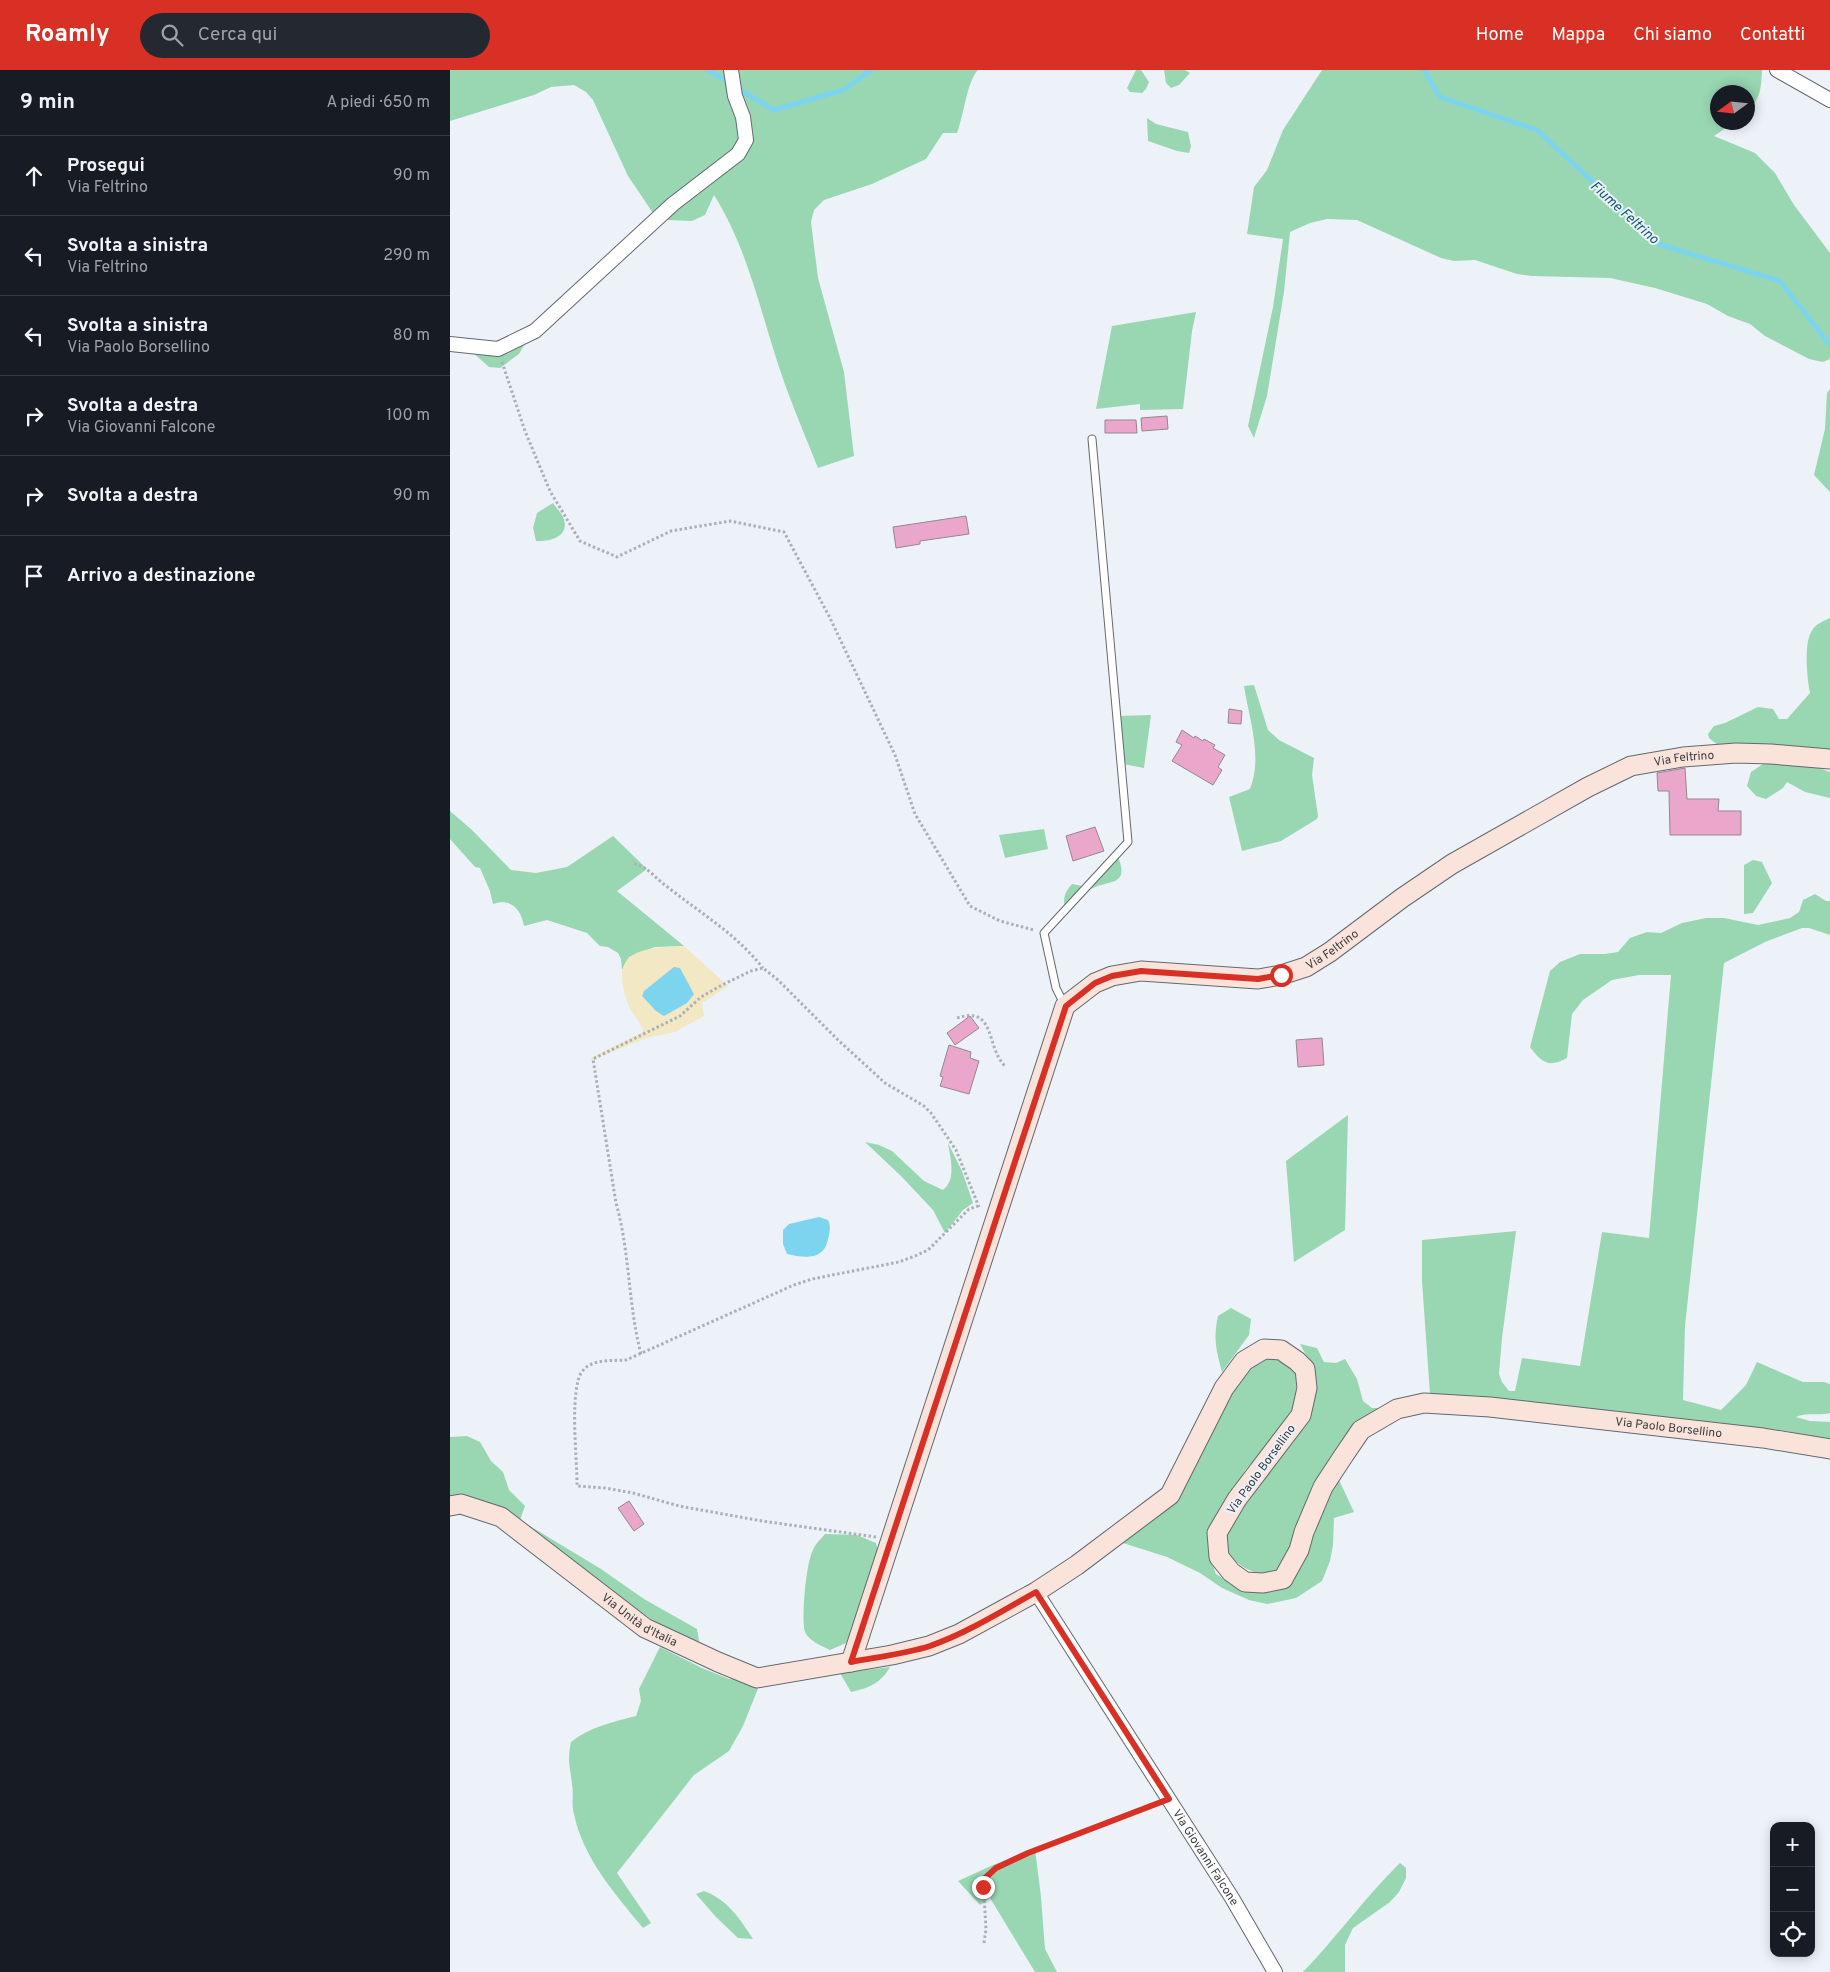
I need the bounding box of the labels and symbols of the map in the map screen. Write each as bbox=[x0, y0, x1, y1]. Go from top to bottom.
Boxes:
north arrow bbox=[1710, 85, 1755, 130]
water label: Fiume Feltrino bbox=[1586, 178, 1662, 249]
street label: Via Feltrino bbox=[1653, 748, 1715, 771]
street label: Via Feltrino bbox=[1303, 926, 1363, 974]
route start bbox=[1270, 964, 1293, 987]
street label: Via Paolo Borsellino bbox=[1614, 1414, 1723, 1442]
street label: Via Paolo Borsellino bbox=[1224, 1421, 1300, 1518]
street label: Via Unità d'Italia bbox=[598, 1590, 679, 1651]
street label: Via Giovanni Falcone bbox=[1168, 1807, 1242, 1909]
route end bbox=[972, 1876, 995, 1899]

